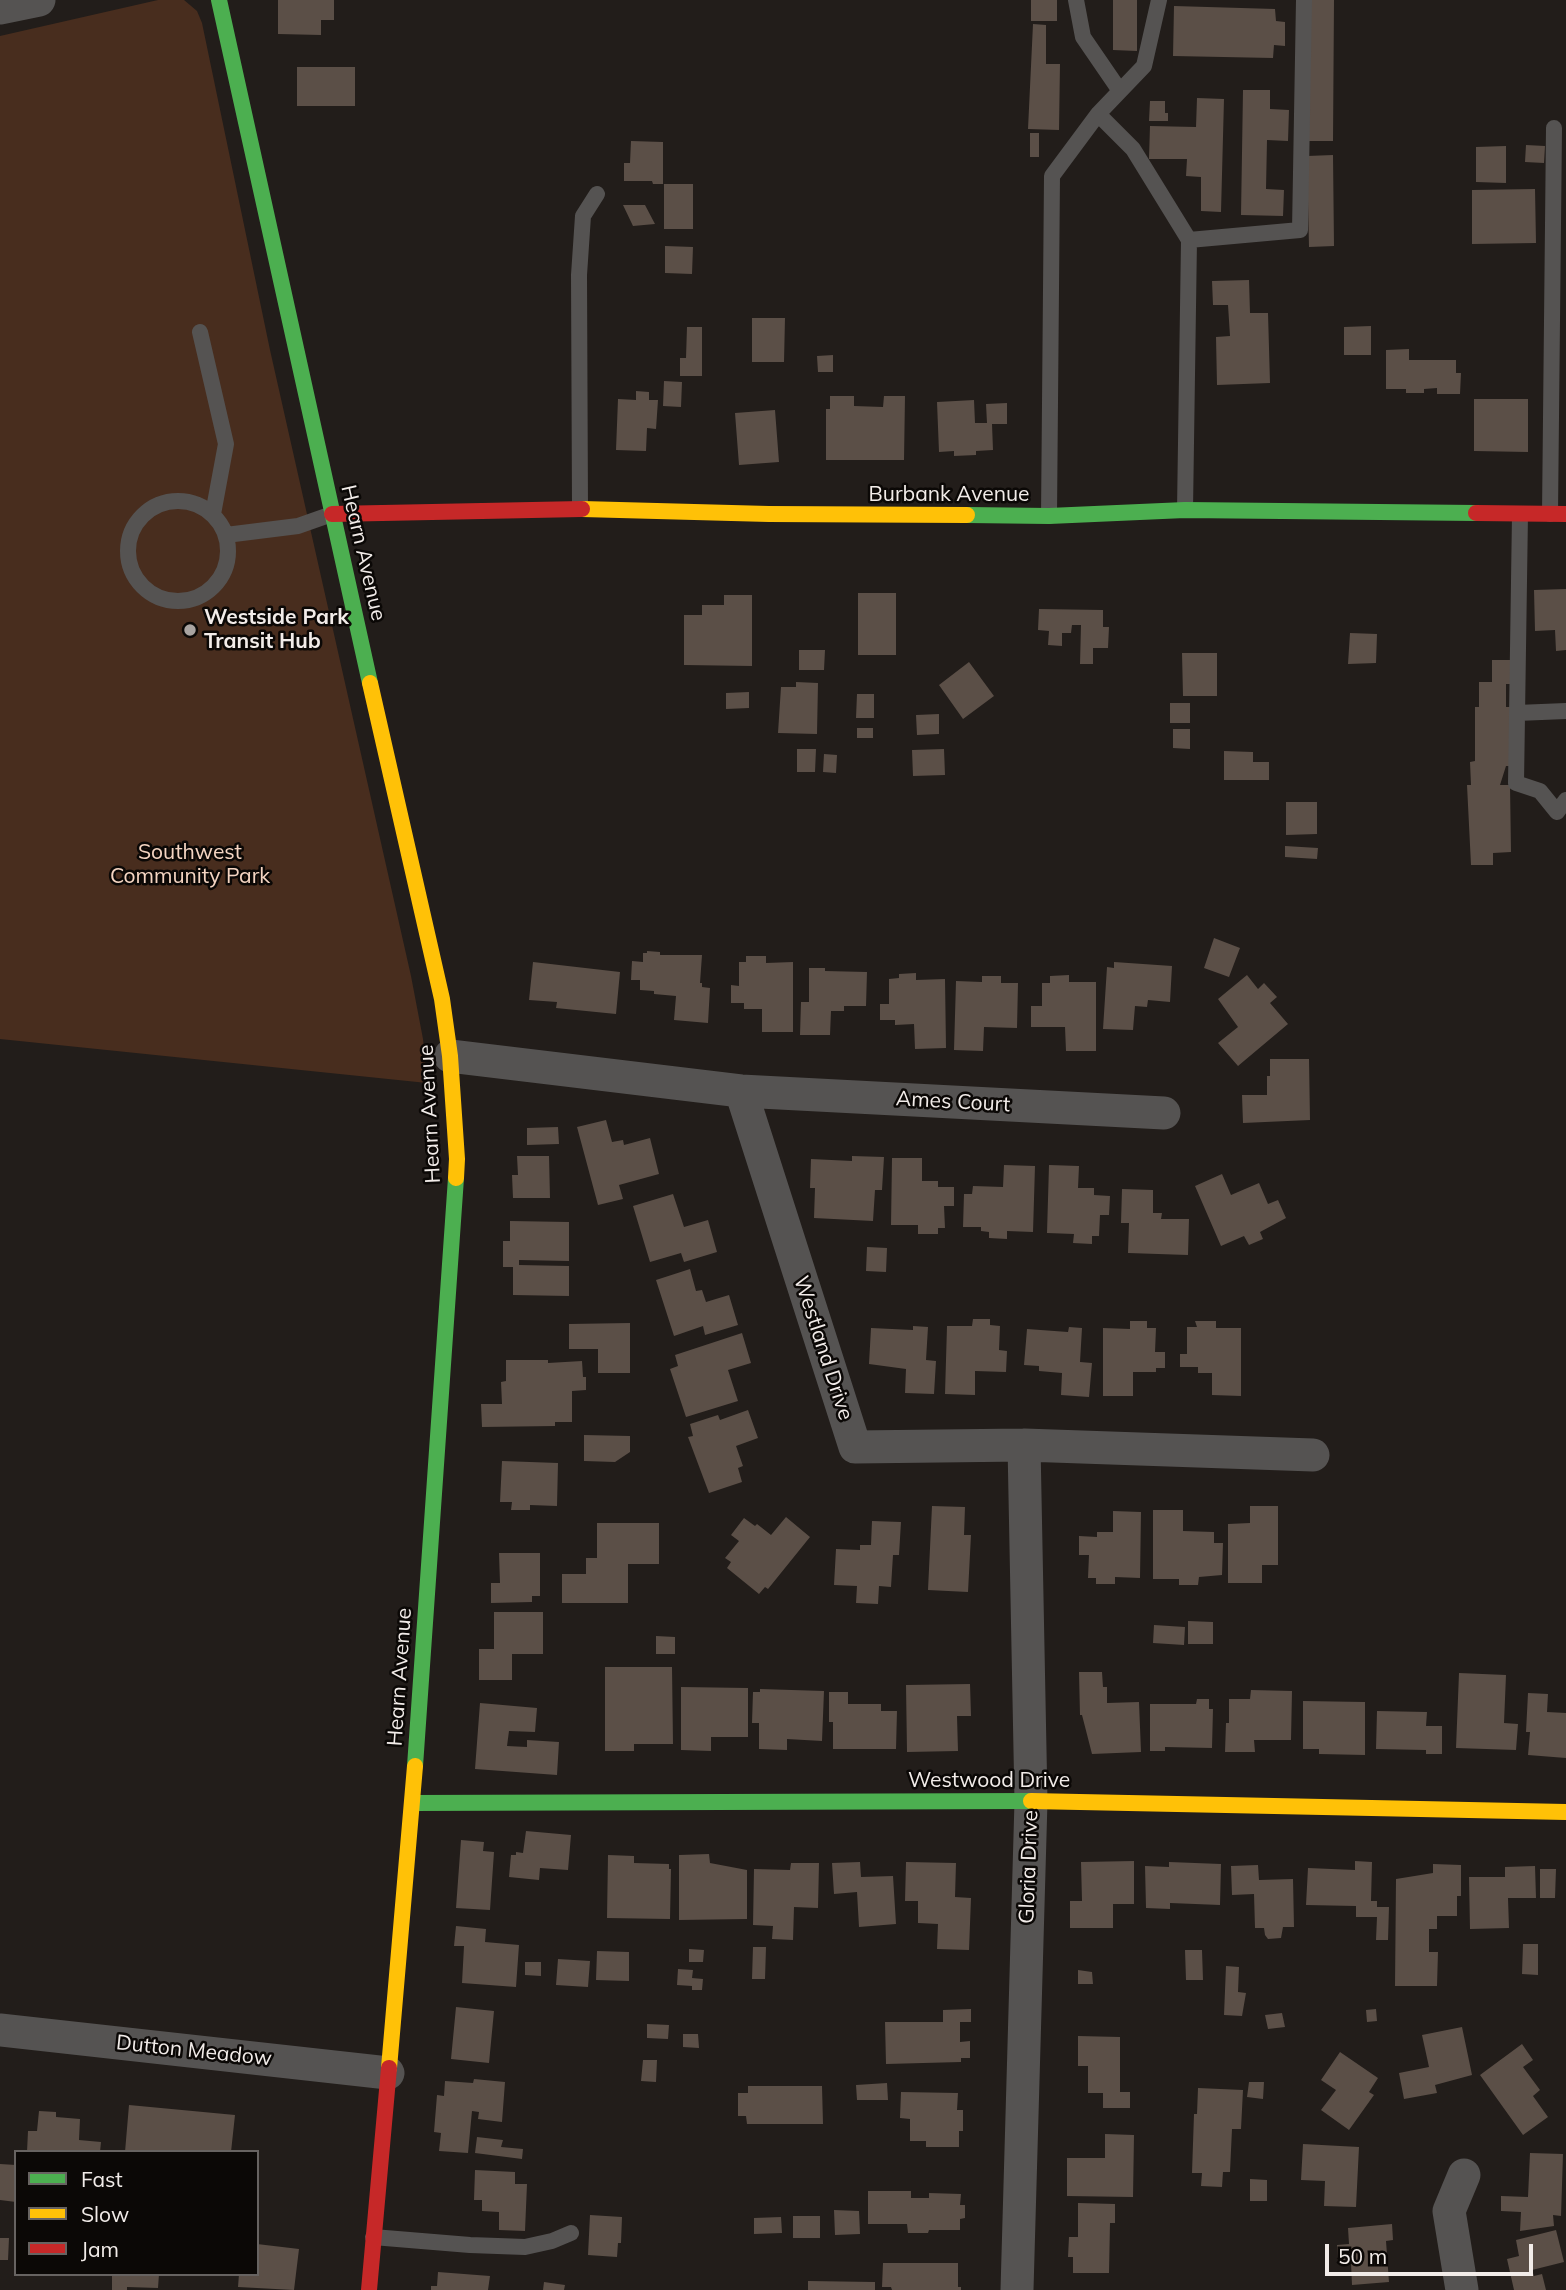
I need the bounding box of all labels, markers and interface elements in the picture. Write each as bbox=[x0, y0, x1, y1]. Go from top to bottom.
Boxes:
street label: Burbank Avenue bbox=[869, 482, 1029, 508]
street label: Hearn Avenue bbox=[335, 483, 391, 623]
place label: Westside Park Transit Hub bbox=[204, 605, 349, 655]
marker: Westside Park Transit Hub bbox=[182, 622, 198, 638]
park label: Southwest Community Park bbox=[110, 840, 270, 890]
street label: Hearn Avenue bbox=[414, 1044, 446, 1184]
street label: Ames Court bbox=[895, 1086, 1011, 1118]
street label: Westland Drive bbox=[788, 1273, 858, 1423]
street label: Hearn Avenue bbox=[383, 1607, 417, 1747]
street label: Westwood Drive bbox=[908, 1768, 1070, 1794]
street label: Gloria Drive bbox=[1014, 1810, 1044, 1924]
street label: Dutton Meadow bbox=[115, 2030, 273, 2072]
legend bbox=[14, 2150, 259, 2276]
text: Fast bbox=[81, 2166, 123, 2192]
text: Slow bbox=[81, 2201, 129, 2227]
scale bar bbox=[1328, 2230, 1536, 2274]
text: Jam bbox=[81, 2236, 119, 2262]
text: 50 m bbox=[1338, 2243, 1387, 2269]

